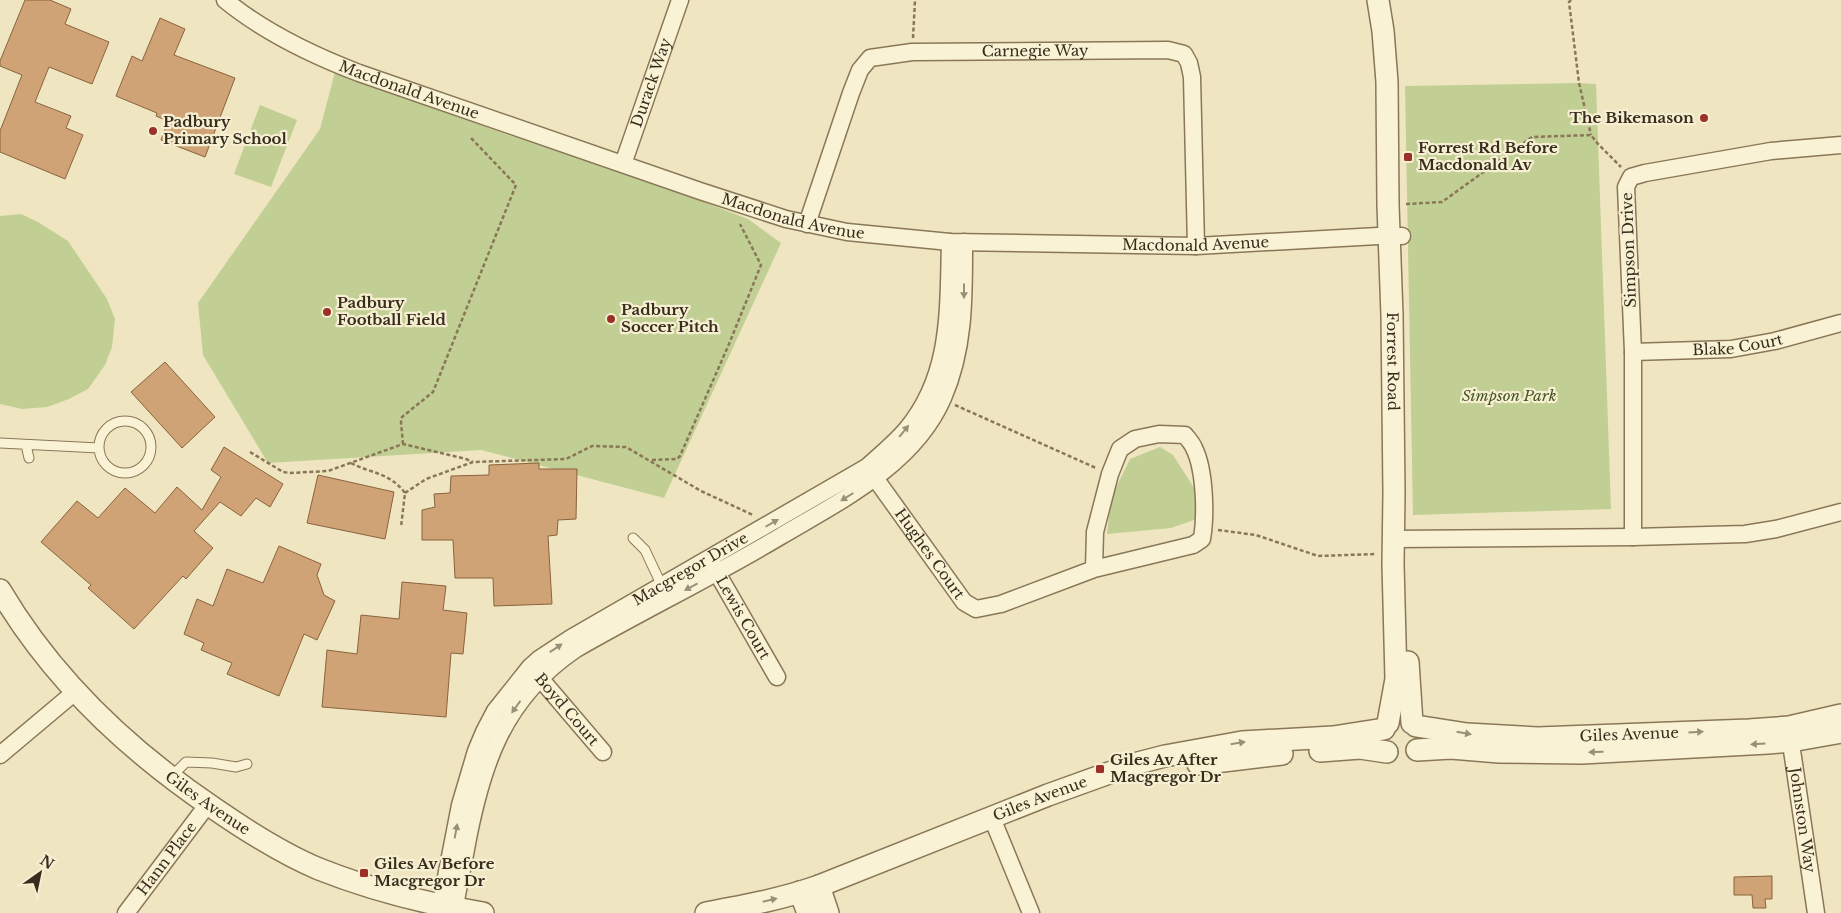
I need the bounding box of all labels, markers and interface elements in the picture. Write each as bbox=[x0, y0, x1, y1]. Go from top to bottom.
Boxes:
street label: Durack Way bbox=[626, 35, 675, 130]
street label: Carnegie Way bbox=[982, 41, 1089, 60]
street label: Macdonald Avenue bbox=[336, 56, 482, 123]
place label: The Bikemason bbox=[1569, 108, 1694, 127]
place label: Padbury Primary School bbox=[163, 112, 287, 148]
marker: The Bikemason bbox=[1698, 112, 1710, 124]
marker: Padbury Primary School bbox=[147, 125, 159, 137]
place label: Forrest Rd Before Macdonald Av bbox=[1418, 138, 1558, 174]
marker: Forrest Rd Before Macdonald Av bbox=[1402, 151, 1414, 163]
street label: Macdonald Avenue bbox=[719, 189, 866, 243]
street label: Simpson Drive bbox=[1617, 192, 1640, 308]
street label: Macdonald Avenue bbox=[1122, 232, 1270, 255]
one-way arrow bbox=[960, 283, 968, 299]
place label: Padbury Football Field bbox=[337, 293, 447, 329]
place label: Padbury Soccer Pitch bbox=[621, 300, 719, 336]
marker: Padbury Football Field bbox=[321, 306, 333, 318]
street label: Forrest Road bbox=[1383, 312, 1403, 411]
marker: Padbury Soccer Pitch bbox=[605, 313, 617, 325]
street label: Blake Court bbox=[1692, 329, 1785, 359]
park label: Simpson Park bbox=[1462, 386, 1556, 405]
one-way arrow bbox=[899, 424, 910, 437]
one-way arrow bbox=[840, 492, 854, 502]
street label: Hughes Court bbox=[891, 504, 969, 603]
one-way arrow bbox=[765, 518, 778, 527]
street label: Macgregor Drive bbox=[629, 528, 751, 609]
street label: Lewis Court bbox=[712, 572, 775, 663]
one-way arrow bbox=[684, 583, 699, 591]
one-way arrow bbox=[549, 643, 562, 653]
street label: Boyd Court bbox=[531, 669, 604, 750]
one-way arrow bbox=[511, 700, 521, 714]
street label: Giles Avenue bbox=[1579, 723, 1679, 745]
one-way arrow bbox=[1688, 728, 1704, 736]
one-way arrow bbox=[1456, 730, 1472, 738]
one-way arrow bbox=[1231, 739, 1247, 747]
one-way arrow bbox=[1750, 740, 1766, 748]
one-way arrow bbox=[1588, 749, 1604, 757]
place label: Giles Av After Macgregor Dr bbox=[1110, 750, 1221, 786]
marker: Giles Av After Macgregor Dr bbox=[1094, 763, 1106, 775]
street label: Johnston Way bbox=[1785, 764, 1820, 874]
street label: Giles Avenue bbox=[162, 766, 254, 839]
street label: Giles Avenue bbox=[990, 772, 1090, 825]
street label: Hann Place bbox=[133, 818, 200, 899]
one-way arrow bbox=[452, 822, 460, 838]
north arrow bbox=[15, 848, 65, 898]
text: N bbox=[37, 851, 58, 873]
place label: Giles Av Before Macgregor Dr bbox=[374, 854, 495, 890]
marker: Giles Av Before Macgregor Dr bbox=[358, 867, 370, 879]
one-way arrow bbox=[763, 896, 778, 904]

